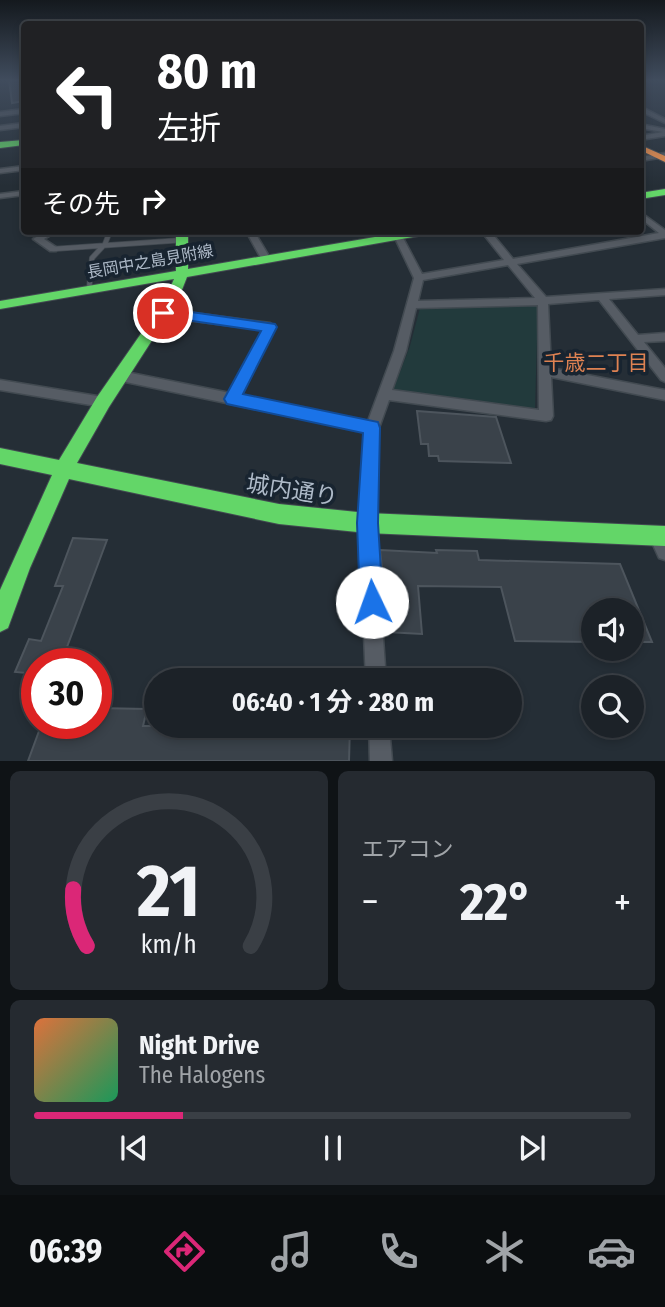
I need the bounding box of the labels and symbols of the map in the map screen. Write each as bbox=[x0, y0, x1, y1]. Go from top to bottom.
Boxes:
street label: 長岡中之島見附線 bbox=[85, 241, 215, 282]
pin bbox=[133, 283, 193, 343]
district label: 千歳二丁目 bbox=[544, 350, 649, 376]
street label: 城内通り bbox=[244, 469, 340, 511]
position arrow bbox=[335, 565, 409, 639]
speed limit sign: 30 bbox=[21, 648, 112, 739]

